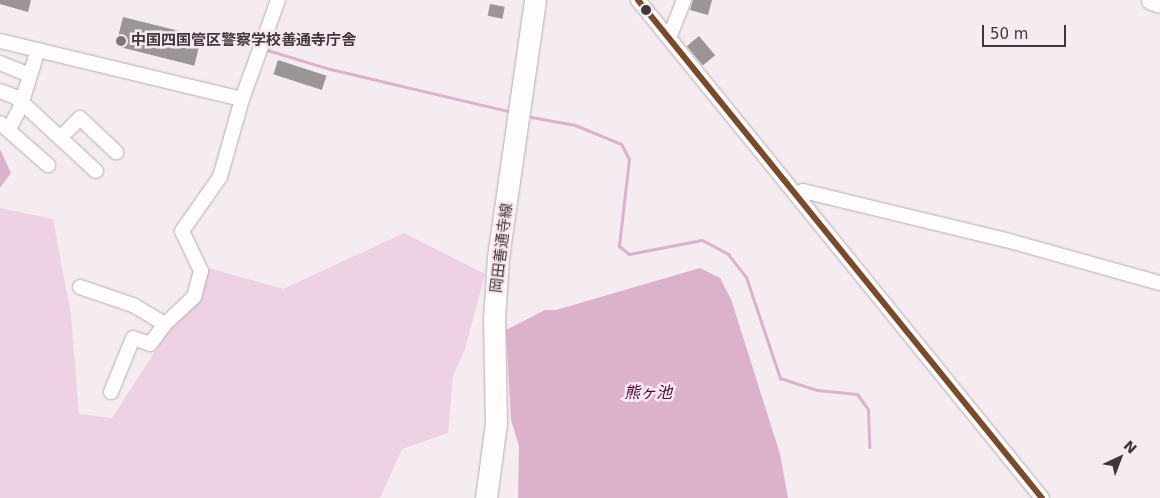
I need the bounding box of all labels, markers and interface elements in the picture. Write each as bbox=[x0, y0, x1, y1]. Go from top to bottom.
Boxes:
unlabelled marker bbox=[641, 5, 651, 15]
scale bar bbox=[985, 15, 1069, 47]
text: 50 m bbox=[990, 25, 1028, 43]
place label: 中国四国管区警察学校善通寺庁舎 bbox=[131, 32, 356, 50]
marker: 中国四国管区警察学校善通寺庁舎 bbox=[115, 35, 127, 47]
street label: 岡田善通寺線 bbox=[488, 202, 516, 294]
water label: 熊ヶ池 bbox=[624, 383, 672, 403]
north arrow bbox=[1095, 433, 1145, 483]
text: N bbox=[1120, 437, 1140, 457]

